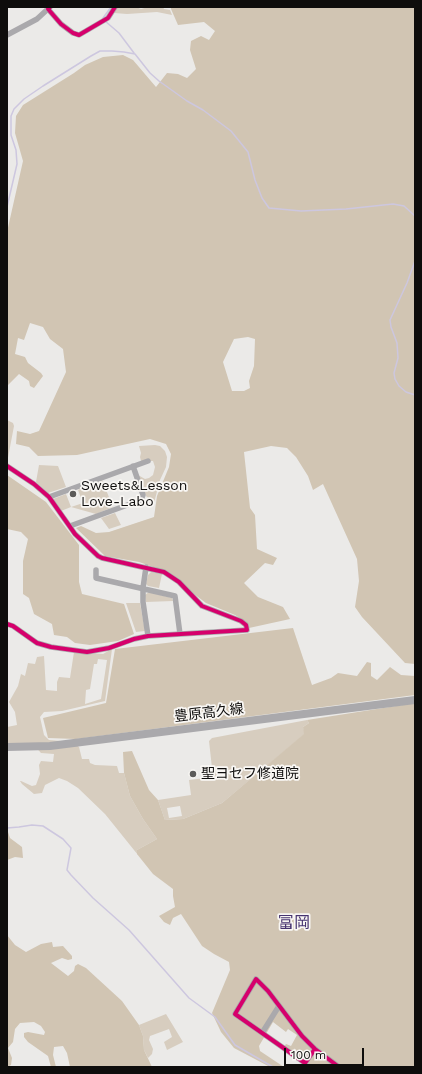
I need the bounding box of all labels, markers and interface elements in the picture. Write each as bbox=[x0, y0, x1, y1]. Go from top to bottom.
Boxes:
place label: Sweets&Lesson Love-Labo bbox=[81, 478, 187, 510]
marker: Sweets&Lesson Love-Labo bbox=[68, 489, 78, 499]
street label: 豊原高久線 bbox=[173, 700, 245, 726]
place label: 聖ヨセフ修道院 bbox=[201, 766, 299, 782]
marker: 聖ヨセフ修道院 bbox=[188, 769, 198, 779]
district label: 富岡 bbox=[278, 913, 310, 933]
scale bar bbox=[286, 1040, 366, 1066]
text: 100 m bbox=[291, 1048, 326, 1062]

